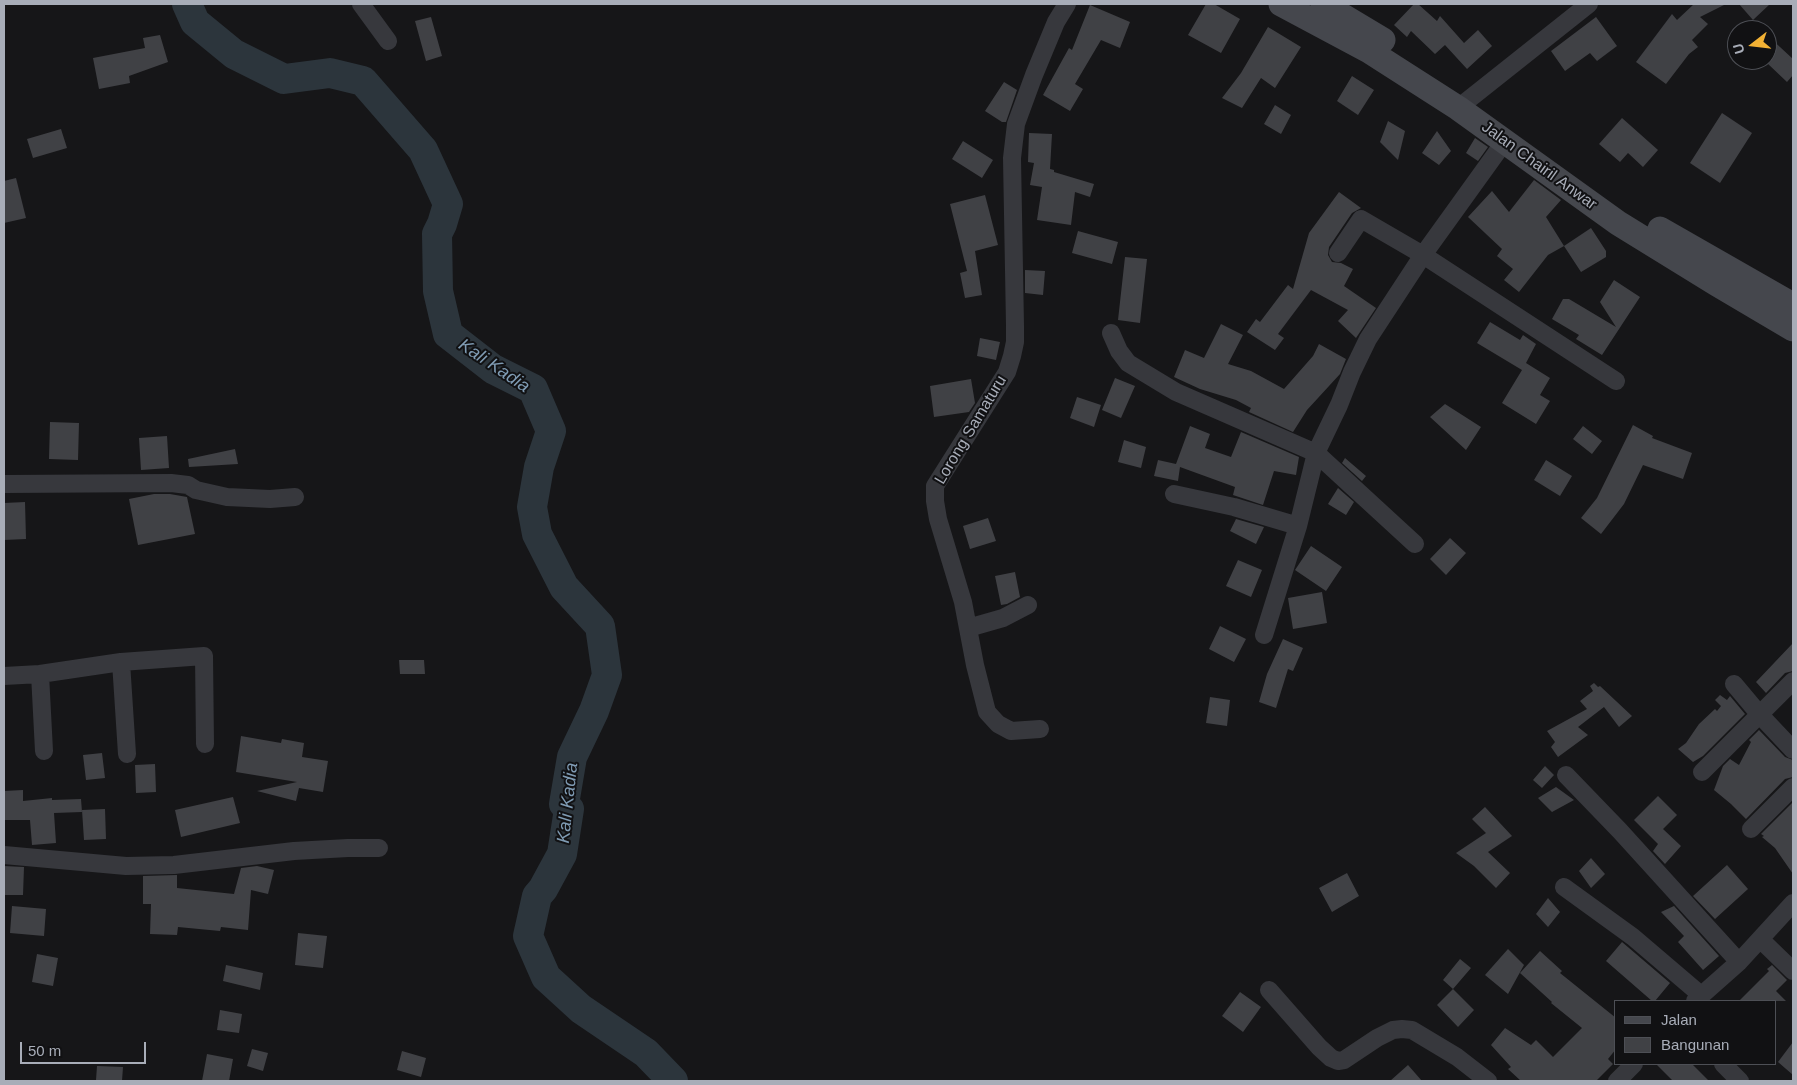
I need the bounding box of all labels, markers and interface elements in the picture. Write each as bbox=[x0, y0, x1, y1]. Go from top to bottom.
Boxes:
north arrow bbox=[1727, 20, 1777, 70]
text: U bbox=[1729, 42, 1748, 56]
street label: Jalan Chairil Anwar bbox=[1478, 118, 1600, 214]
water label: Kali Kadia bbox=[454, 334, 534, 398]
street label: Lorong Samaturu bbox=[931, 372, 1011, 488]
water label: Kali Kadia bbox=[553, 762, 583, 844]
legend bbox=[1614, 1000, 1777, 1065]
text: Jalan bbox=[1661, 1011, 1697, 1028]
scale bar bbox=[22, 1032, 149, 1064]
text: Bangunan bbox=[1661, 1036, 1729, 1053]
text: 50 m bbox=[28, 1042, 61, 1059]

